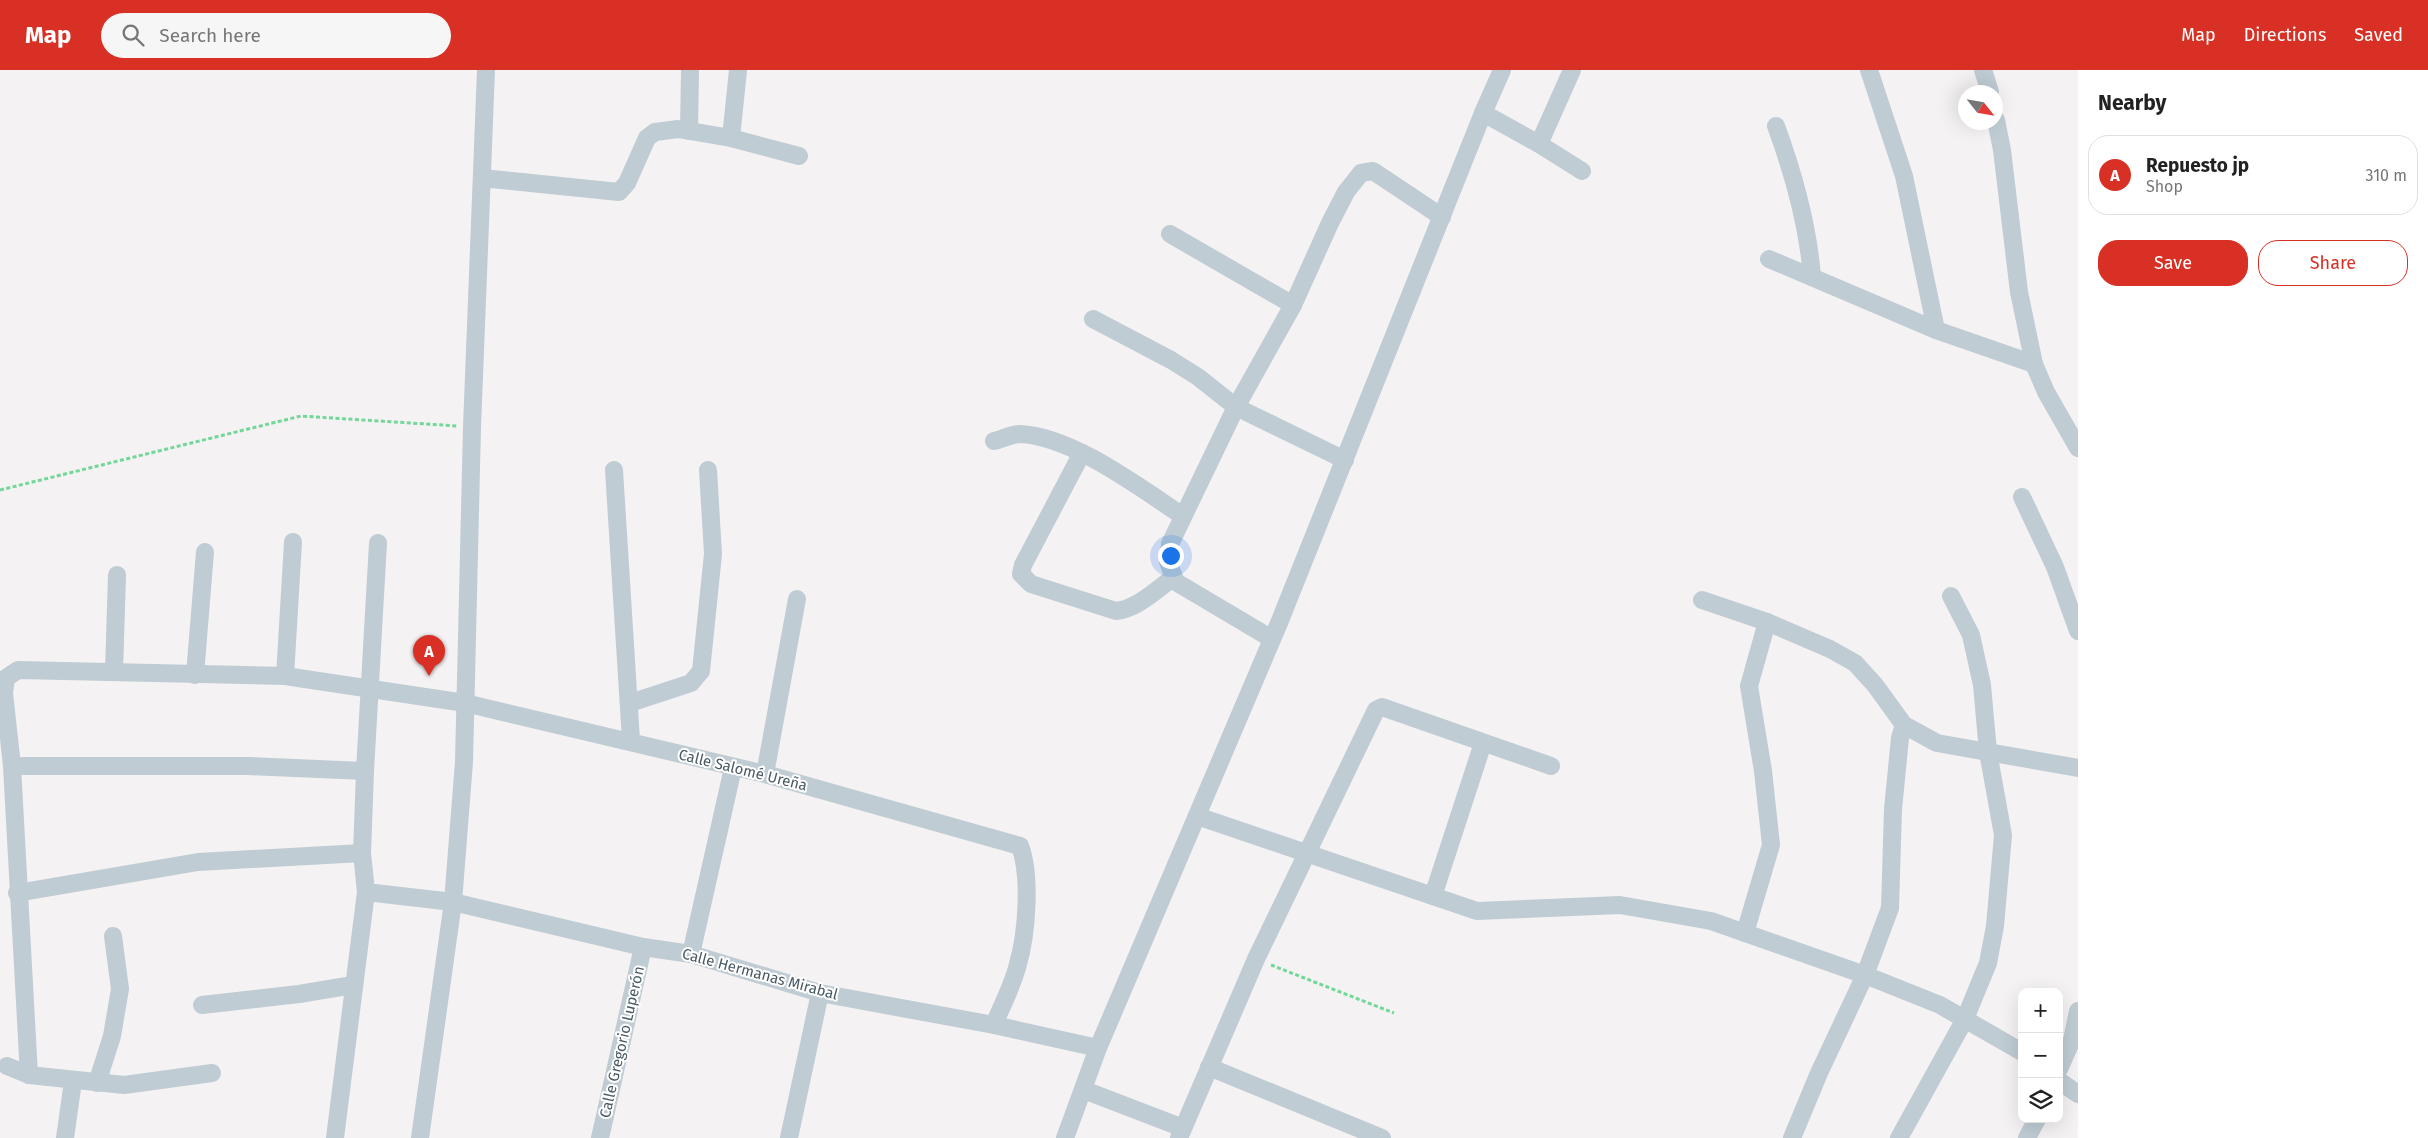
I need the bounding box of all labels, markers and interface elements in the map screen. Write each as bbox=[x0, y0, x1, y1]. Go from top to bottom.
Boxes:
search box bbox=[101, 13, 451, 58]
text: Map bbox=[25, 21, 71, 49]
icon: search bbox=[119, 21, 147, 49]
text: Search here bbox=[159, 24, 261, 47]
text: Map bbox=[2181, 24, 2216, 46]
text: Directions bbox=[2244, 24, 2326, 46]
text: Saved bbox=[2354, 24, 2403, 46]
north arrow bbox=[1958, 85, 2003, 130]
text: Nearby bbox=[2098, 90, 2166, 116]
text: Repuesto jp bbox=[2146, 154, 2249, 177]
text: A bbox=[2110, 166, 2120, 185]
text: 310 m bbox=[2366, 166, 2407, 185]
text: Shop bbox=[2146, 177, 2183, 196]
button: Save bbox=[2098, 240, 2248, 286]
button: Share bbox=[2258, 240, 2408, 286]
your location bbox=[1158, 543, 1184, 569]
pin: A bbox=[413, 635, 445, 676]
street label: Calle Salomé Ureña bbox=[677, 745, 809, 795]
street label: Calle Hermanas Mirabal bbox=[680, 945, 840, 1004]
street label: Calle Gregorio Luperón bbox=[596, 964, 648, 1120]
map controls bbox=[2018, 988, 2063, 1123]
button: + bbox=[2018, 988, 2063, 1033]
button: − bbox=[2018, 1033, 2063, 1078]
button: layers bbox=[2018, 1078, 2063, 1123]

